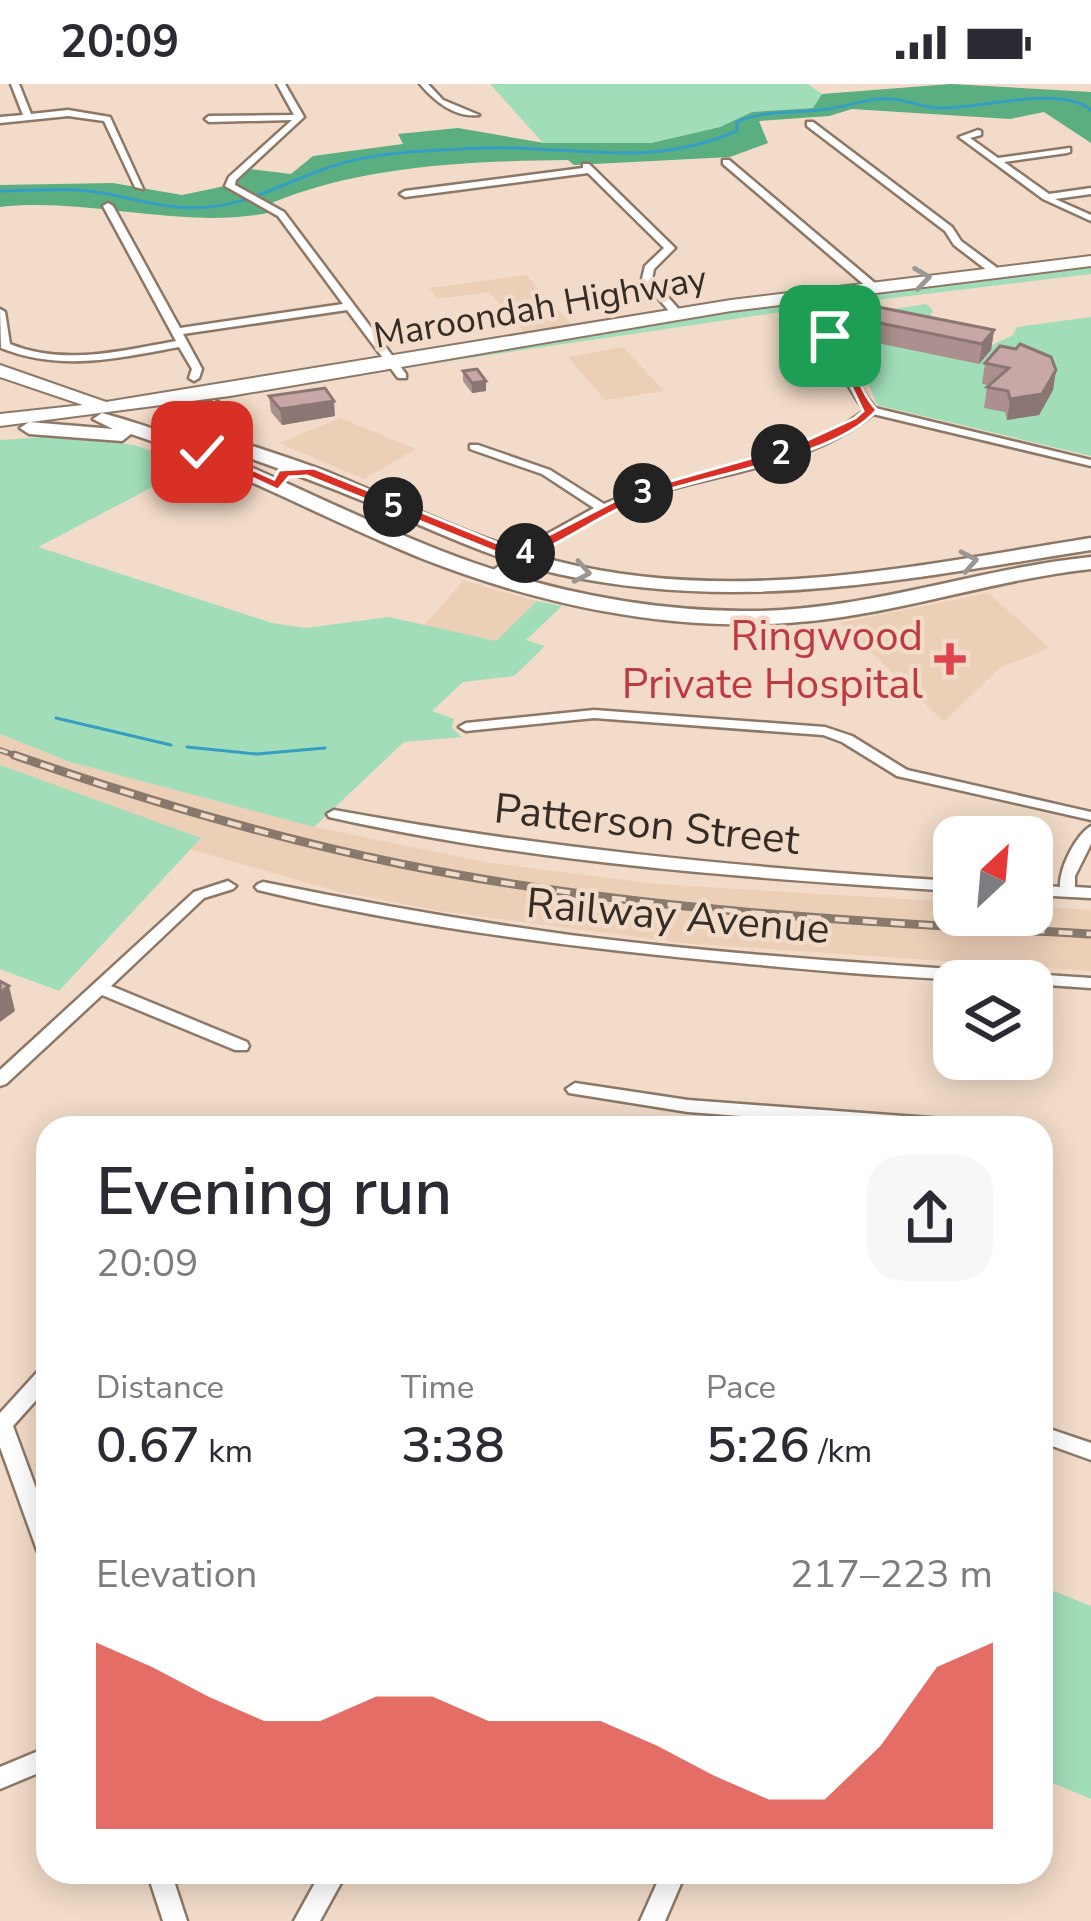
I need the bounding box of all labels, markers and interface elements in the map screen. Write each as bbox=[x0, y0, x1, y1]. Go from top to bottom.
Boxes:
text: 20:09 bbox=[60, 12, 179, 73]
street label: Maroondah Highway bbox=[370, 254, 711, 361]
one-way arrow bbox=[912, 266, 931, 292]
pin bbox=[779, 285, 881, 387]
icon: arrive bbox=[797, 303, 863, 369]
pin bbox=[151, 401, 253, 503]
icon: check bbox=[169, 419, 235, 485]
pin: 2 bbox=[751, 424, 811, 484]
text: 2 bbox=[771, 431, 791, 476]
pin: 3 bbox=[613, 463, 673, 523]
text: 3 bbox=[633, 470, 653, 515]
pin: 5 bbox=[363, 477, 423, 537]
text: 5 bbox=[383, 484, 403, 529]
pin: 4 bbox=[495, 523, 555, 583]
text: 4 bbox=[515, 530, 535, 575]
one-way arrow bbox=[959, 549, 979, 575]
one-way arrow bbox=[572, 558, 592, 583]
place label: Ringwood Private Hospital bbox=[622, 608, 924, 713]
marker: Ringwood Private Hospital bbox=[934, 643, 966, 675]
street label: Patterson Street bbox=[491, 780, 802, 869]
north arrow bbox=[933, 816, 1053, 936]
map controls bbox=[933, 816, 1053, 1080]
street label: Railway Avenue bbox=[524, 875, 832, 958]
button: layers bbox=[933, 960, 1053, 1080]
text: Evening run bbox=[96, 1147, 452, 1237]
button: share bbox=[867, 1155, 993, 1281]
text: 20:09 bbox=[96, 1237, 199, 1290]
text: Distance bbox=[96, 1365, 224, 1410]
text: Time bbox=[401, 1365, 474, 1410]
text: Pace bbox=[706, 1365, 776, 1410]
text: 0.67 bbox=[96, 1410, 200, 1480]
text: 3:38 bbox=[401, 1410, 505, 1480]
text: 5:26 bbox=[706, 1410, 810, 1480]
text: km bbox=[200, 1429, 253, 1474]
text: /km bbox=[810, 1429, 872, 1474]
text: Elevation bbox=[96, 1548, 257, 1601]
text: 217–223 m bbox=[790, 1548, 993, 1601]

